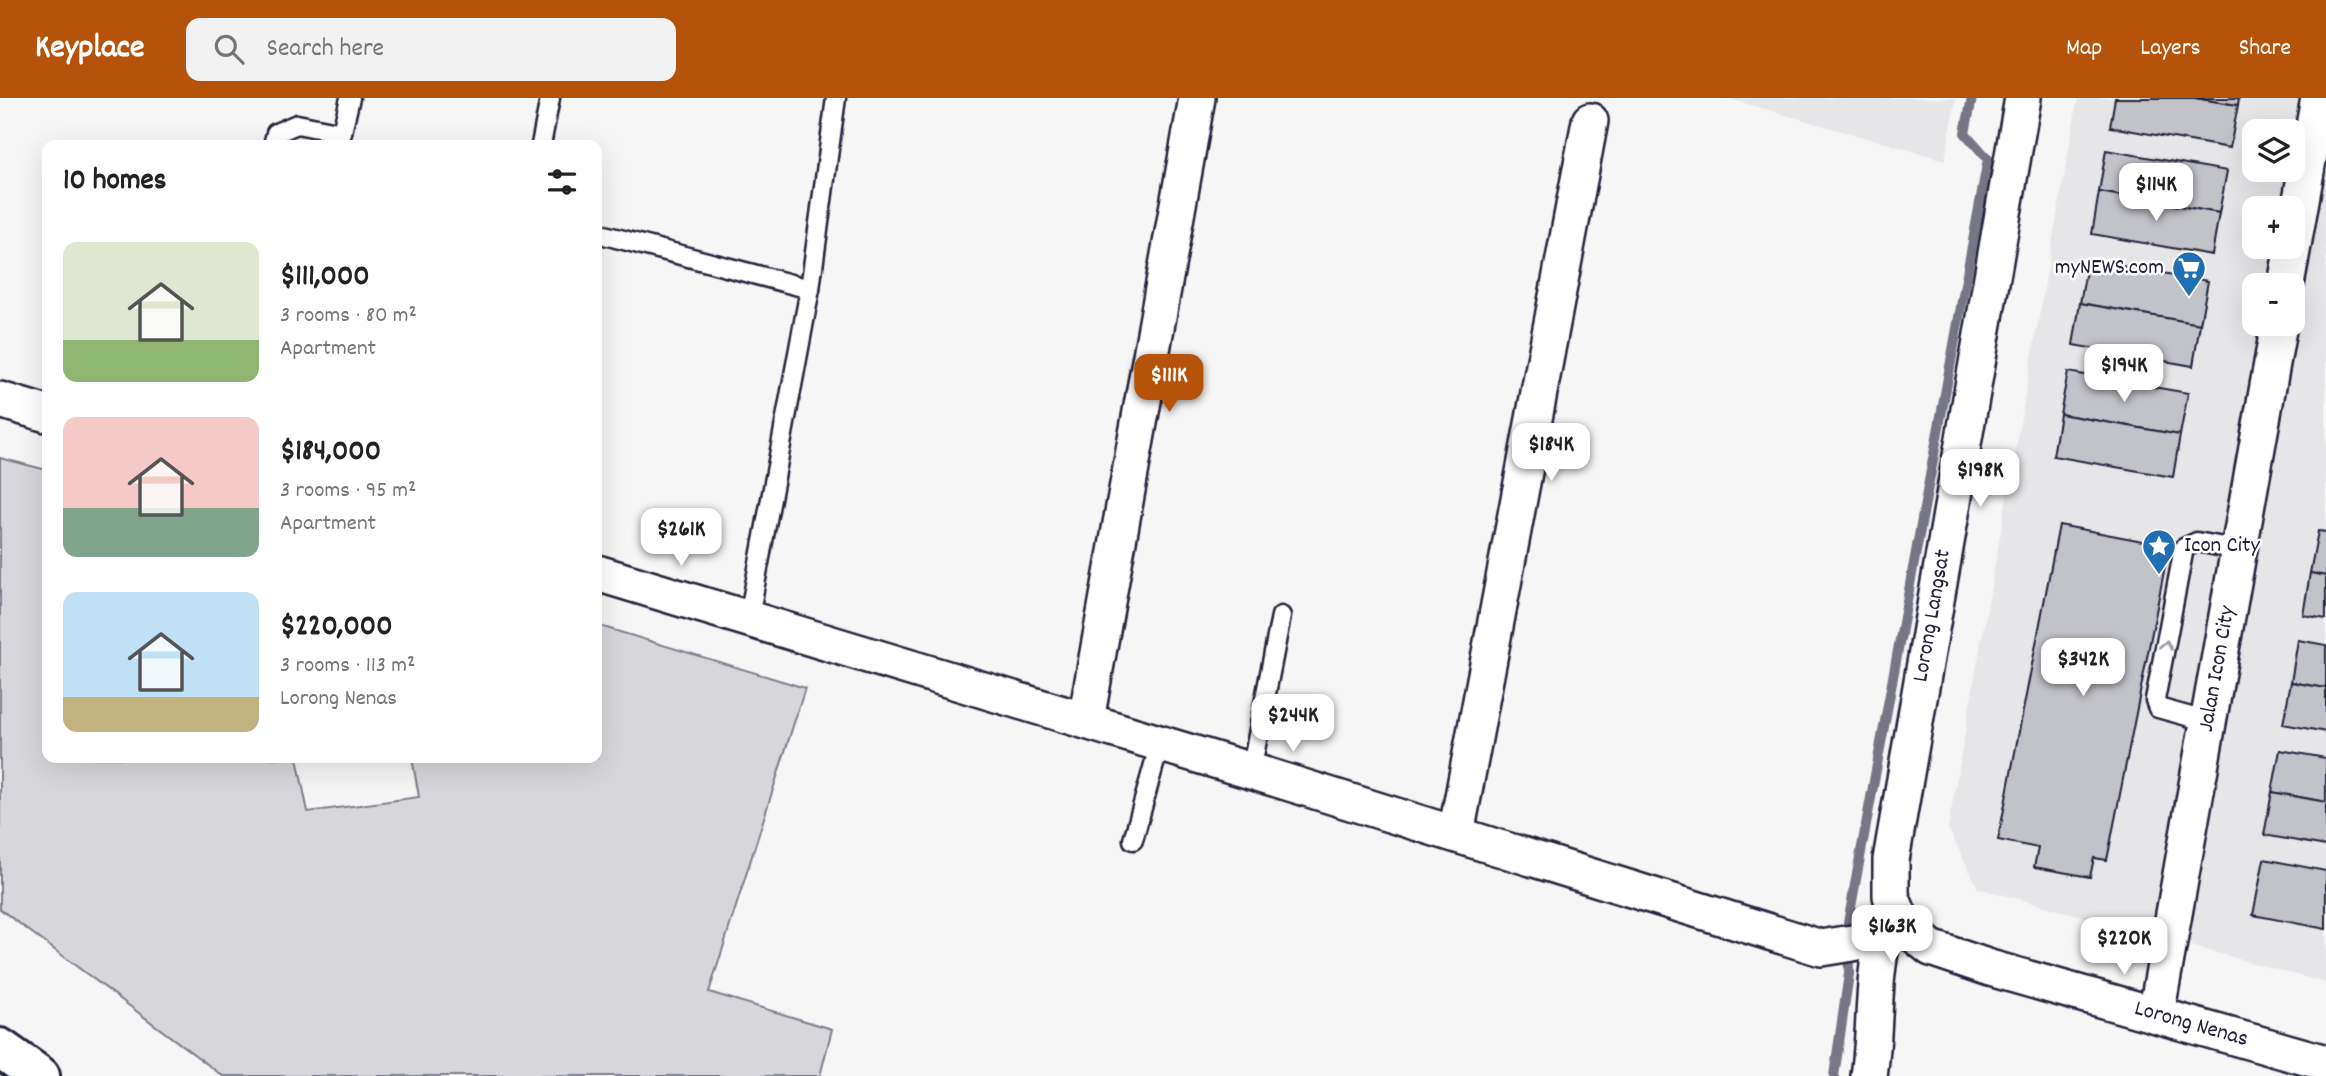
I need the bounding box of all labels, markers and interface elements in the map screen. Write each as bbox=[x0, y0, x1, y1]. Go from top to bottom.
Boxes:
search box bbox=[186, 18, 676, 81]
text: Keyplace bbox=[35, 26, 144, 73]
icon: search bbox=[210, 30, 248, 68]
text: Search here bbox=[266, 31, 384, 68]
text: Map bbox=[2066, 32, 2102, 66]
text: Layers bbox=[2140, 32, 2201, 66]
text: Share bbox=[2239, 32, 2291, 66]
map controls bbox=[2242, 119, 2305, 336]
button: layers bbox=[2242, 119, 2305, 182]
text: 10 homes bbox=[63, 161, 166, 204]
icon: filters bbox=[543, 163, 581, 201]
pin: $114K bbox=[2107, 164, 2205, 223]
text: $114K bbox=[2135, 169, 2177, 202]
button: + bbox=[2242, 196, 2305, 259]
supermarket icon: myNEWS.com bbox=[2170, 249, 2208, 298]
place label: myNEWS.com bbox=[2055, 252, 2164, 285]
text: $111,000 bbox=[280, 257, 370, 300]
icon: home bbox=[119, 270, 203, 354]
button: − bbox=[2242, 273, 2305, 336]
text: 3 rooms · 80 m² bbox=[280, 300, 417, 333]
text: Apartment bbox=[280, 333, 376, 366]
pin: $194K bbox=[2075, 344, 2173, 404]
text: $194K bbox=[2100, 350, 2148, 383]
pin: $111K bbox=[1120, 354, 1218, 414]
text: $111K bbox=[1150, 360, 1188, 393]
pin: $184K bbox=[1502, 424, 1600, 483]
text: $184K bbox=[1528, 429, 1574, 462]
text: $184,000 bbox=[280, 432, 381, 475]
icon: home bbox=[119, 445, 203, 529]
pin: $198K bbox=[1931, 450, 2029, 509]
text: $198K bbox=[1956, 455, 2004, 488]
text: 3 rooms · 95 m² bbox=[280, 475, 416, 508]
text: Apartment bbox=[280, 508, 376, 541]
pin: $261K bbox=[632, 508, 730, 568]
text: $261K bbox=[657, 514, 705, 547]
place icon: Icon City bbox=[2140, 527, 2178, 576]
place label: Icon City bbox=[2184, 530, 2261, 563]
street label: Lorong Langsat bbox=[1905, 547, 1961, 685]
street label: Jalan Icon City bbox=[2191, 603, 2245, 735]
text: $220,000 bbox=[280, 607, 393, 650]
icon: home bbox=[119, 620, 203, 704]
pin: $342K bbox=[2034, 638, 2132, 698]
one-way arrow bbox=[2157, 639, 2172, 651]
text: $342K bbox=[2057, 644, 2109, 677]
text: 3 rooms · 113 m² bbox=[280, 650, 416, 683]
text: Lorong Nenas bbox=[280, 683, 397, 716]
pin: $244K bbox=[1244, 694, 1342, 754]
text: $244K bbox=[1267, 700, 1319, 733]
pin: $163K bbox=[1843, 906, 1941, 965]
text: $163K bbox=[1868, 911, 1916, 944]
pin: $220K bbox=[2075, 918, 2173, 977]
text: $220K bbox=[2097, 923, 2151, 956]
street label: Lorong Nenas bbox=[2130, 993, 2252, 1057]

